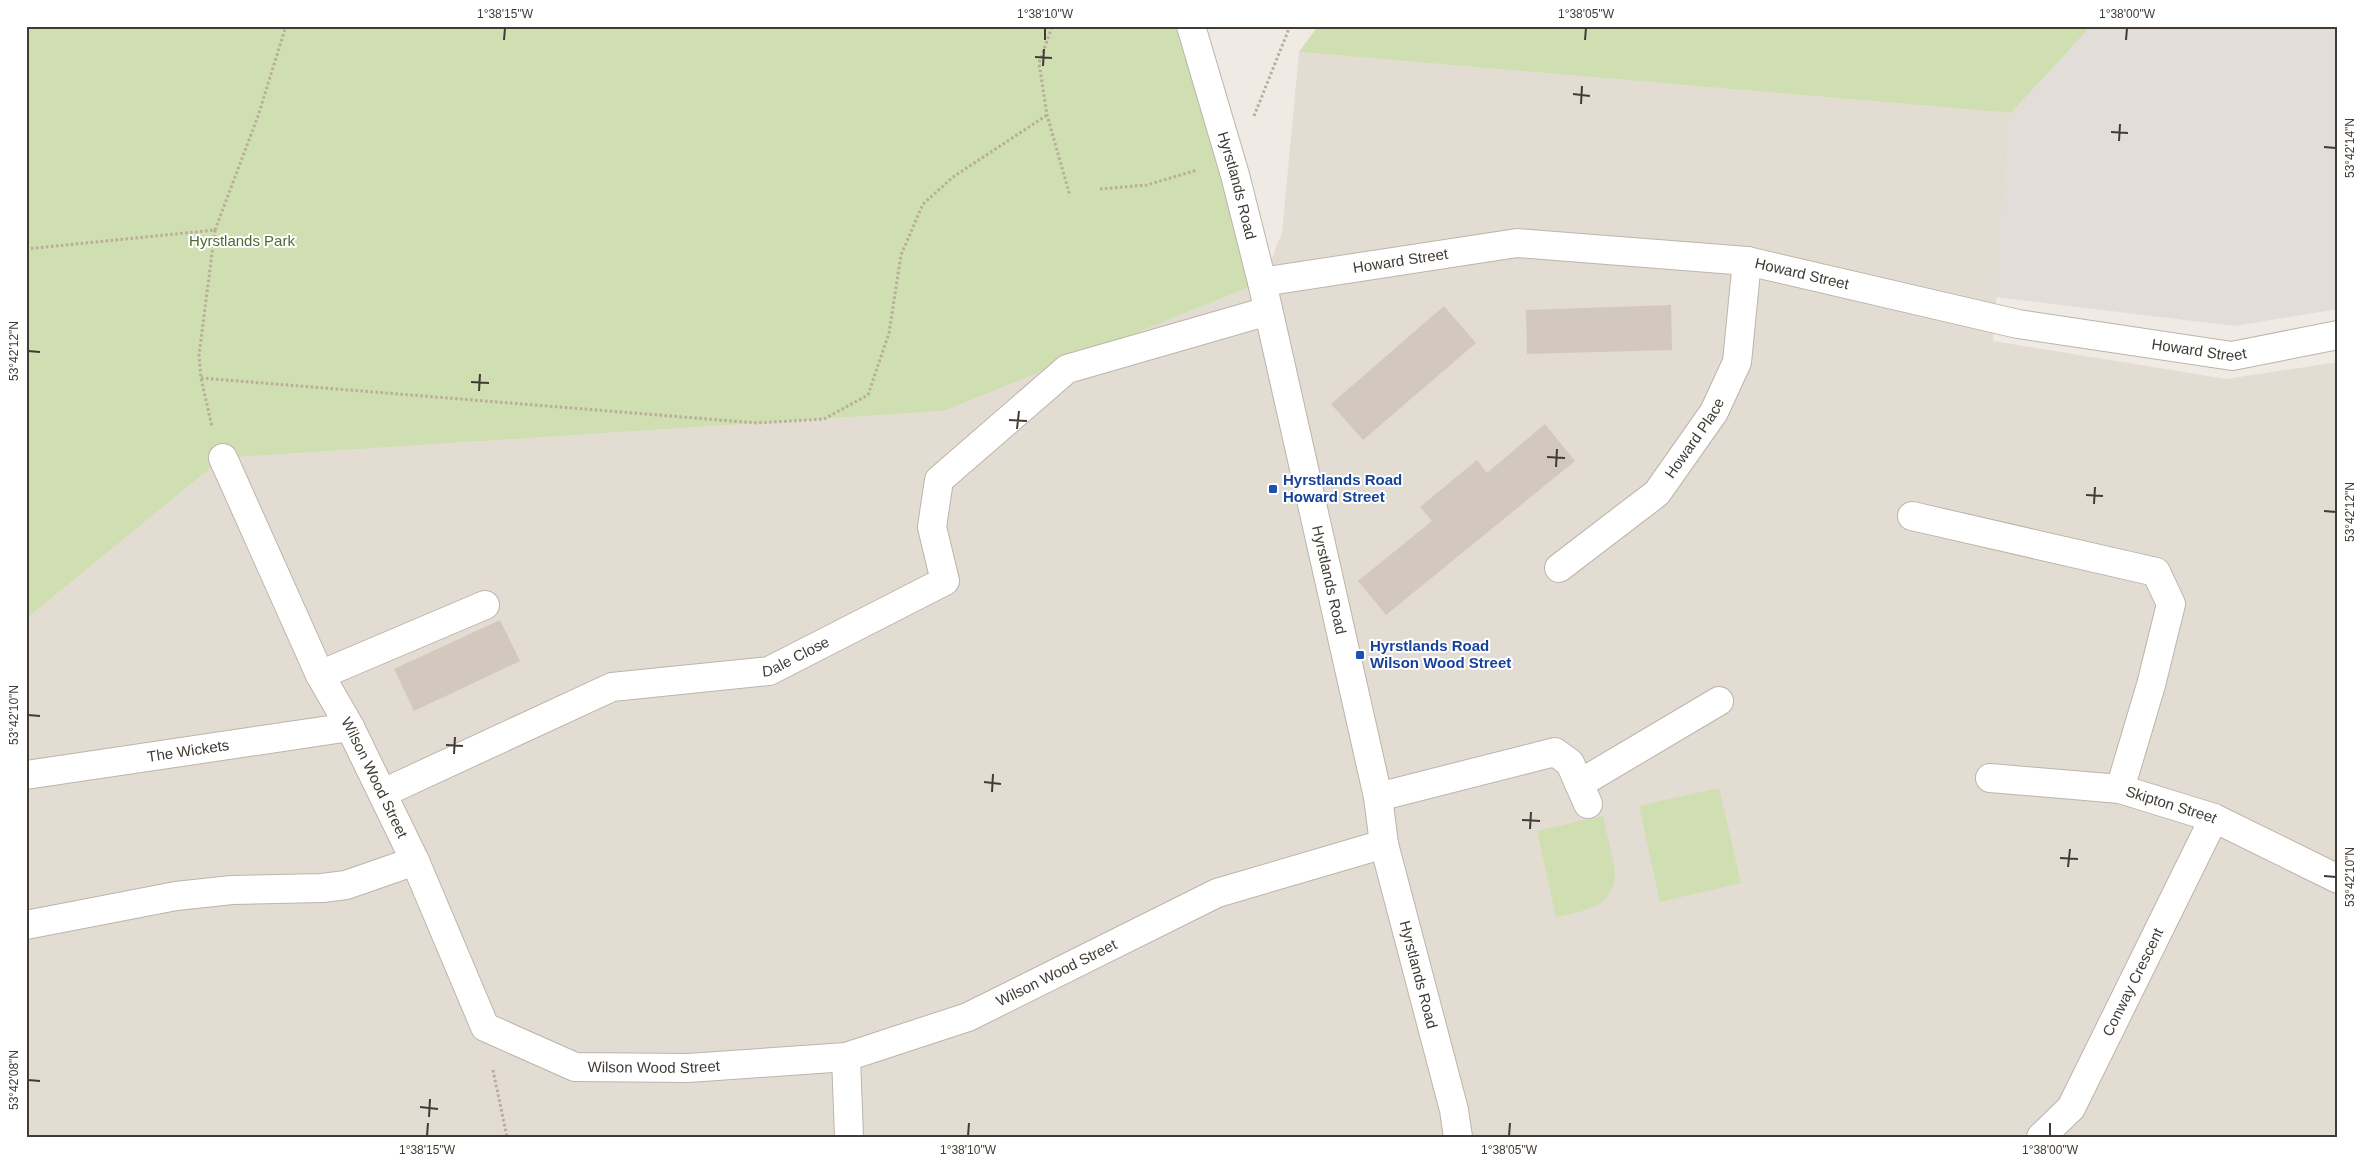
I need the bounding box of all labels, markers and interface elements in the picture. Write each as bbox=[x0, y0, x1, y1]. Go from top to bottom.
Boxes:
text: 1°38'15"W bbox=[477, 7, 534, 21]
text: 1°38'10"W bbox=[1017, 7, 1074, 21]
text: 1°38'05"W bbox=[1558, 7, 1615, 21]
text: 1°38'00"W bbox=[2099, 7, 2156, 21]
text: 53°42'14"N bbox=[2343, 118, 2357, 178]
street label: Hyrstlands Road bbox=[1215, 129, 1260, 241]
park label: Hyrstlands Park bbox=[189, 232, 295, 249]
street label: Howard Street bbox=[1352, 245, 1450, 276]
street label: Howard Street bbox=[1753, 254, 1851, 293]
text: 53°42'12"N bbox=[7, 321, 21, 381]
street label: Howard Street bbox=[2150, 335, 2249, 364]
street label: Howard Place bbox=[1661, 395, 1727, 481]
place label: Hyrstlands Road Howard Street bbox=[1283, 471, 1402, 505]
text: 53°42'12"N bbox=[2343, 482, 2357, 542]
marker: Hyrstlands Road Howard Street bbox=[1267, 483, 1279, 495]
street label: Hyrstlands Road bbox=[1309, 524, 1350, 636]
street label: Dale Close bbox=[761, 633, 832, 680]
place label: Hyrstlands Road Wilson Wood Street bbox=[1370, 637, 1511, 671]
marker: Hyrstlands Road Wilson Wood Street bbox=[1354, 649, 1366, 661]
text: 53°42'10"N bbox=[7, 685, 21, 745]
street label: Wilson Wood Street bbox=[338, 714, 412, 841]
street label: The Wickets bbox=[146, 736, 230, 765]
street label: Skipton Street bbox=[2124, 782, 2221, 827]
text: 53°42'10"N bbox=[2343, 847, 2357, 907]
street label: Hyrstlands Road bbox=[1397, 919, 1441, 1030]
street label: Conway Crescent bbox=[2099, 924, 2167, 1039]
street label: Wilson Wood Street bbox=[993, 935, 1120, 1010]
text: 53°42'08"N bbox=[7, 1050, 21, 1110]
street label: Wilson Wood Street bbox=[587, 1057, 721, 1076]
text: 1°38'15"W bbox=[399, 1143, 456, 1157]
text: 1°38'10"W bbox=[940, 1143, 997, 1157]
text: 1°38'05"W bbox=[1481, 1143, 1538, 1157]
text: 1°38'00"W bbox=[2022, 1143, 2079, 1157]

